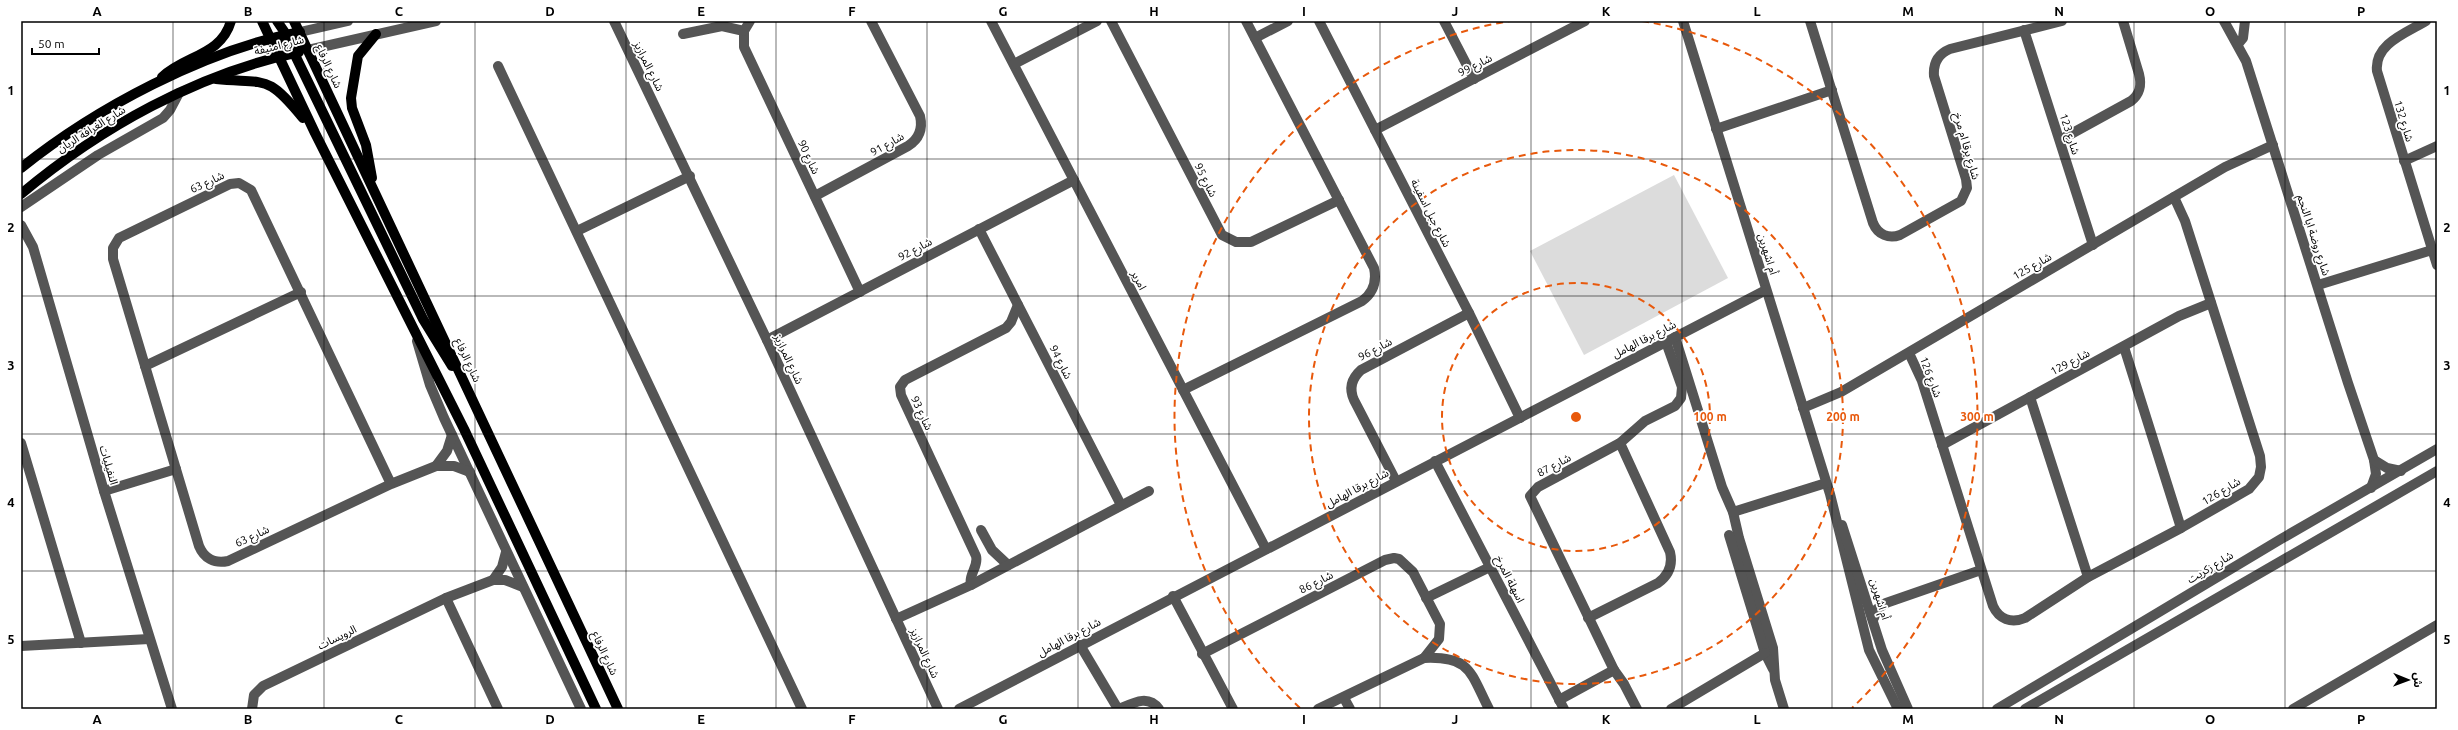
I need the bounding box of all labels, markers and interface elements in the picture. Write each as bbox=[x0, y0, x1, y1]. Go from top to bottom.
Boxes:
text: A bbox=[92, 4, 102, 18]
text: B bbox=[244, 4, 253, 18]
text: C bbox=[395, 4, 404, 18]
text: D bbox=[545, 4, 555, 18]
text: E bbox=[697, 4, 705, 18]
text: F bbox=[848, 4, 856, 18]
text: G bbox=[999, 4, 1008, 18]
text: H bbox=[1149, 4, 1159, 18]
text: I bbox=[1302, 4, 1306, 18]
text: J bbox=[1452, 4, 1458, 18]
text: K bbox=[1602, 4, 1611, 18]
text: L bbox=[1753, 4, 1761, 18]
text: M bbox=[1902, 4, 1914, 18]
text: N bbox=[2054, 4, 2064, 18]
text: O bbox=[2205, 4, 2215, 18]
text: P bbox=[2357, 4, 2365, 18]
scale bar bbox=[32, 30, 99, 56]
street label: شارع امنيفة bbox=[253, 33, 306, 59]
text: 50 m bbox=[38, 37, 65, 50]
street label: شارع المرازيز bbox=[630, 38, 666, 94]
street label: شارع الرفاع bbox=[312, 42, 345, 91]
street label: شارع 99 bbox=[1456, 51, 1495, 80]
text: 1 bbox=[7, 83, 15, 97]
text: 1 bbox=[2443, 83, 2451, 97]
street label: شارع 132 bbox=[2390, 99, 2416, 144]
street label: شارع الغرافة الريان bbox=[55, 103, 129, 157]
street label: شارع برقا ام مرخ bbox=[1950, 111, 1982, 182]
street label: شارع 123 bbox=[2056, 112, 2082, 157]
street label: شارع 91 bbox=[868, 130, 907, 160]
street label: شارع 90 bbox=[794, 138, 822, 177]
street label: شارع 95 bbox=[1191, 161, 1220, 200]
street label: شارع 63 bbox=[188, 169, 227, 197]
street label: شارع جبل اسفينة bbox=[1407, 177, 1453, 250]
street label: شارع روضة ابا النجم bbox=[2292, 193, 2333, 278]
text: 2 bbox=[7, 220, 15, 234]
text: 2 bbox=[2443, 220, 2451, 234]
street label: أم اشهرين bbox=[1754, 232, 1780, 277]
street label: شارع 92 bbox=[896, 235, 935, 265]
street label: شارع 125 bbox=[2011, 250, 2055, 284]
street label: امرير bbox=[1128, 267, 1149, 292]
street label: شارع برقا الهامل bbox=[1610, 318, 1679, 362]
street label: شارع المرازيز bbox=[770, 331, 806, 387]
street label: شارع 96 bbox=[1356, 335, 1395, 365]
street label: شارع الرفاع bbox=[451, 336, 484, 385]
street label: شارع 94 bbox=[1046, 343, 1075, 382]
street label: شارع 129 bbox=[2048, 347, 2093, 379]
street label: شارع 126 bbox=[1916, 355, 1944, 400]
text: 3 bbox=[7, 358, 15, 372]
text: 3 bbox=[2443, 358, 2451, 372]
street label: شارع 93 bbox=[907, 394, 935, 433]
centre of rings bbox=[1569, 410, 1583, 424]
text: 100 m bbox=[1693, 410, 1727, 423]
text: 200 m bbox=[1826, 410, 1860, 423]
text: 300 m bbox=[1960, 410, 1994, 423]
street label: النفيليات bbox=[97, 444, 120, 486]
street label: شارع 87 bbox=[1535, 451, 1574, 481]
street label: شارع برقا الهامل bbox=[1323, 466, 1392, 511]
street label: شارع 126 bbox=[2200, 475, 2244, 509]
text: 4 bbox=[7, 495, 15, 509]
text: 4 bbox=[2443, 495, 2451, 509]
street label: شارع 63 bbox=[233, 523, 272, 551]
street label: شارع زكريت bbox=[2185, 548, 2236, 587]
street label: اسهلة المرخ bbox=[1491, 553, 1527, 605]
street label: شارع 86 bbox=[1297, 568, 1336, 597]
street label: أم اشهرين bbox=[1866, 577, 1892, 622]
street label: شارع برقا الهامل bbox=[1035, 615, 1104, 660]
street label: الرويسات bbox=[316, 623, 359, 652]
street label: شارع المرازيز bbox=[906, 625, 942, 681]
street label: شارع الرفاع bbox=[588, 629, 621, 678]
text: 5 bbox=[7, 632, 15, 646]
text: 5 bbox=[2443, 632, 2451, 646]
north arrow bbox=[2388, 660, 2428, 700]
text: ش bbox=[2411, 673, 2424, 688]
text: A bbox=[92, 712, 102, 726]
text: B bbox=[244, 712, 253, 726]
text: C bbox=[395, 712, 404, 726]
text: D bbox=[545, 712, 555, 726]
text: E bbox=[697, 712, 705, 726]
text: F bbox=[848, 712, 856, 726]
text: G bbox=[999, 712, 1008, 726]
text: H bbox=[1149, 712, 1159, 726]
text: I bbox=[1302, 712, 1306, 726]
text: J bbox=[1452, 712, 1458, 726]
text: K bbox=[1602, 712, 1611, 726]
text: L bbox=[1753, 712, 1761, 726]
text: M bbox=[1902, 712, 1914, 726]
text: N bbox=[2054, 712, 2064, 726]
text: O bbox=[2205, 712, 2215, 726]
text: P bbox=[2357, 712, 2365, 726]

